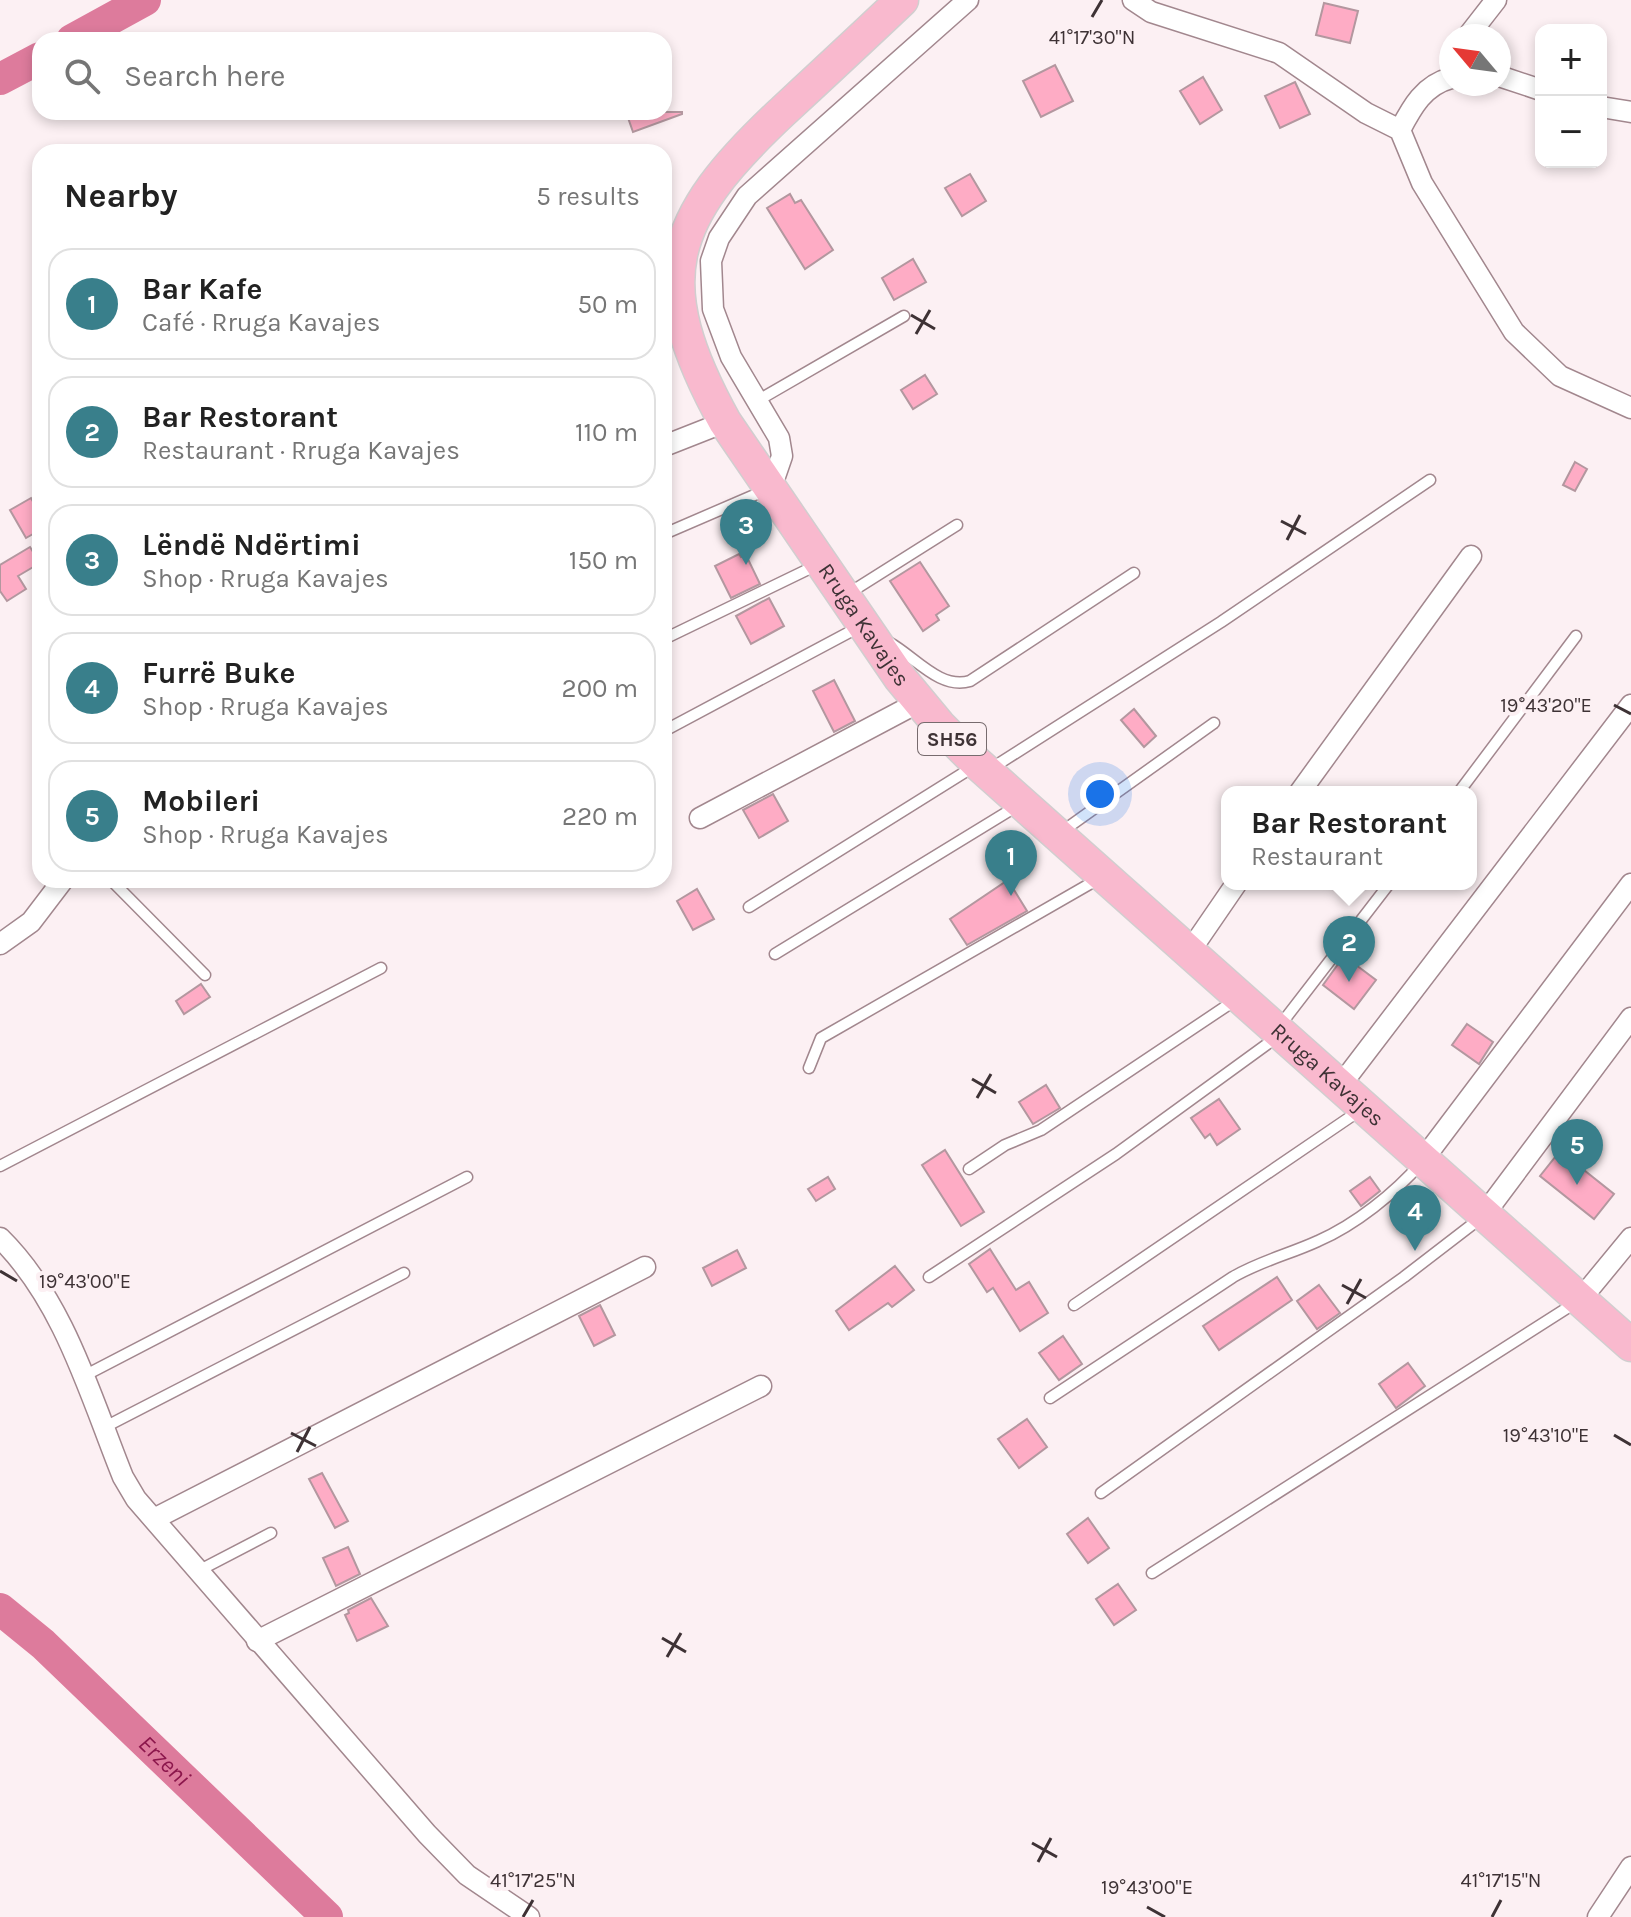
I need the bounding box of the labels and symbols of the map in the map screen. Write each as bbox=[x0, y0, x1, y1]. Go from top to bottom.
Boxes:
north arrow bbox=[1439, 24, 1511, 96]
text: 41°17'30"N bbox=[1049, 26, 1135, 49]
pin: 3 bbox=[720, 499, 772, 565]
street label: Rruga Kavajes bbox=[813, 559, 915, 692]
text: 19°43'20"E bbox=[1500, 694, 1592, 717]
road number: SH56 bbox=[918, 723, 986, 755]
your location bbox=[1080, 774, 1120, 814]
pin: 1 bbox=[985, 830, 1037, 896]
pin: 2 bbox=[1323, 916, 1375, 982]
street label: Rruga Kavajes bbox=[1265, 1017, 1389, 1132]
pin: 5 bbox=[1551, 1119, 1603, 1185]
pin: 4 bbox=[1389, 1185, 1441, 1251]
text: 19°43'00"E bbox=[39, 1270, 131, 1293]
text: 19°43'10"E bbox=[1503, 1424, 1589, 1447]
water label: Erzeni bbox=[133, 1729, 196, 1792]
text: 41°17'25"N bbox=[490, 1869, 576, 1892]
text: 41°17'15"N bbox=[1461, 1869, 1541, 1892]
text: 19°43'00"E bbox=[1101, 1876, 1193, 1899]

